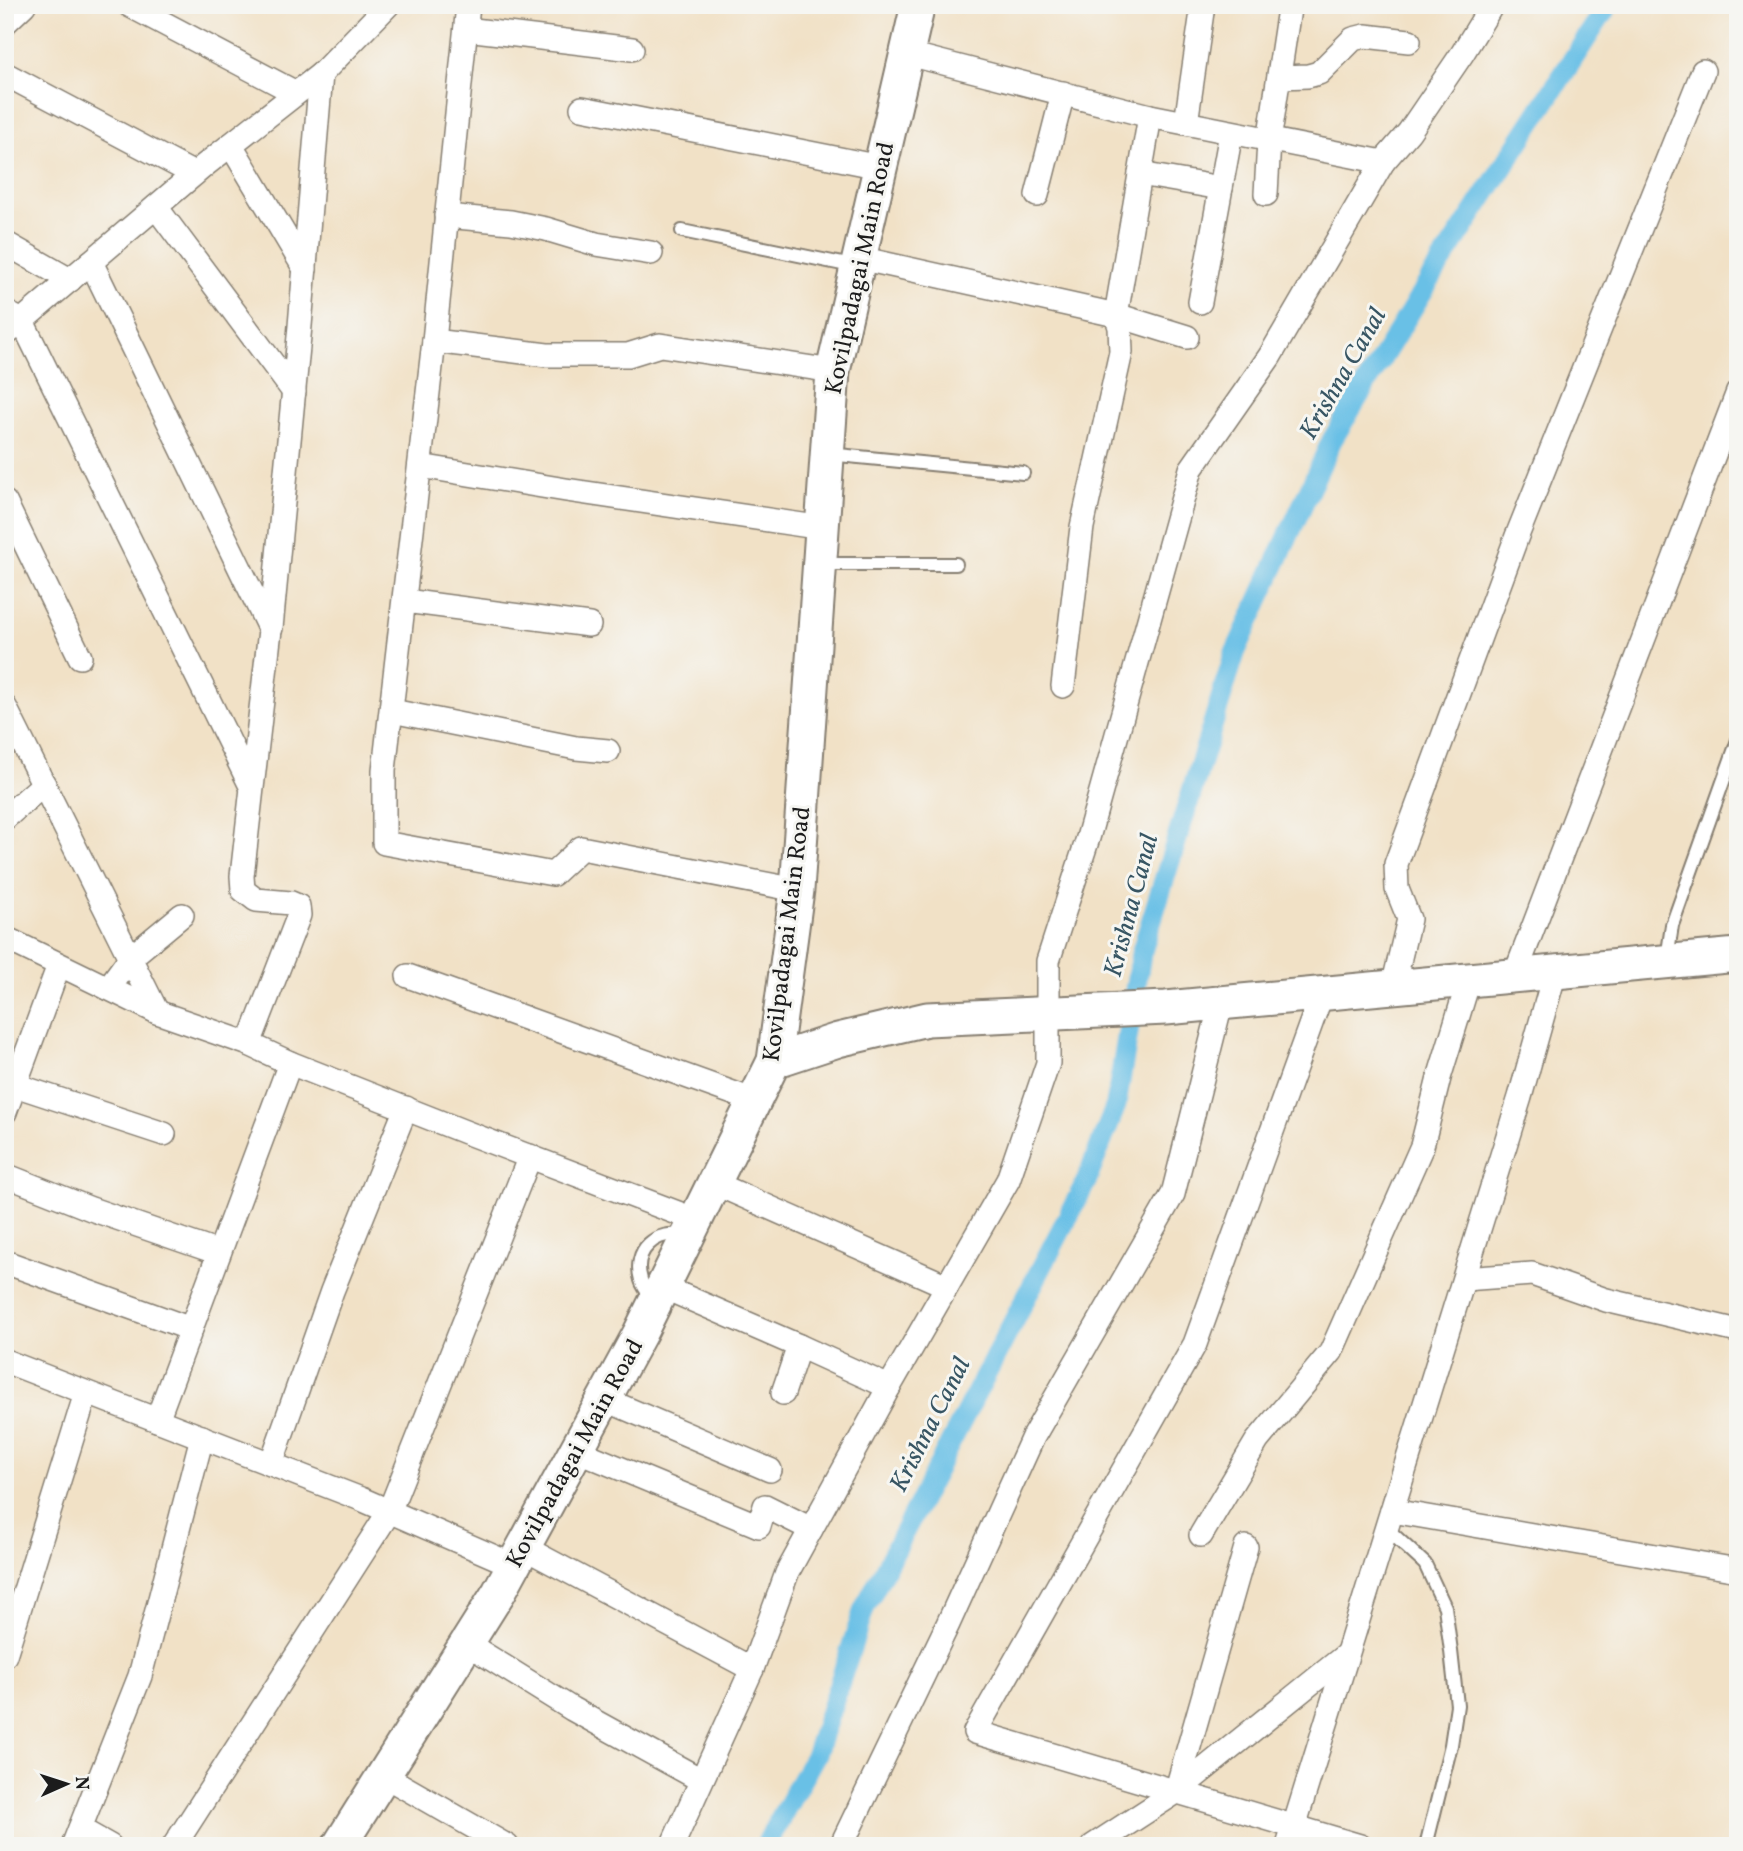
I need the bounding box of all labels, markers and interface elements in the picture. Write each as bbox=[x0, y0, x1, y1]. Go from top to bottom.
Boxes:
street label: Kovilpadagai Main Road bbox=[818, 139, 904, 398]
water label: Krishna Canal bbox=[1291, 301, 1396, 447]
street label: Kovilpadagai Main Road bbox=[755, 805, 821, 1064]
water label: Krishna Canal bbox=[1096, 829, 1168, 981]
street label: Kovilpadagai Main Road bbox=[499, 1333, 653, 1575]
water label: Krishna Canal bbox=[881, 1351, 980, 1498]
north arrow bbox=[32, 1750, 102, 1820]
text: N bbox=[68, 1776, 94, 1791]

